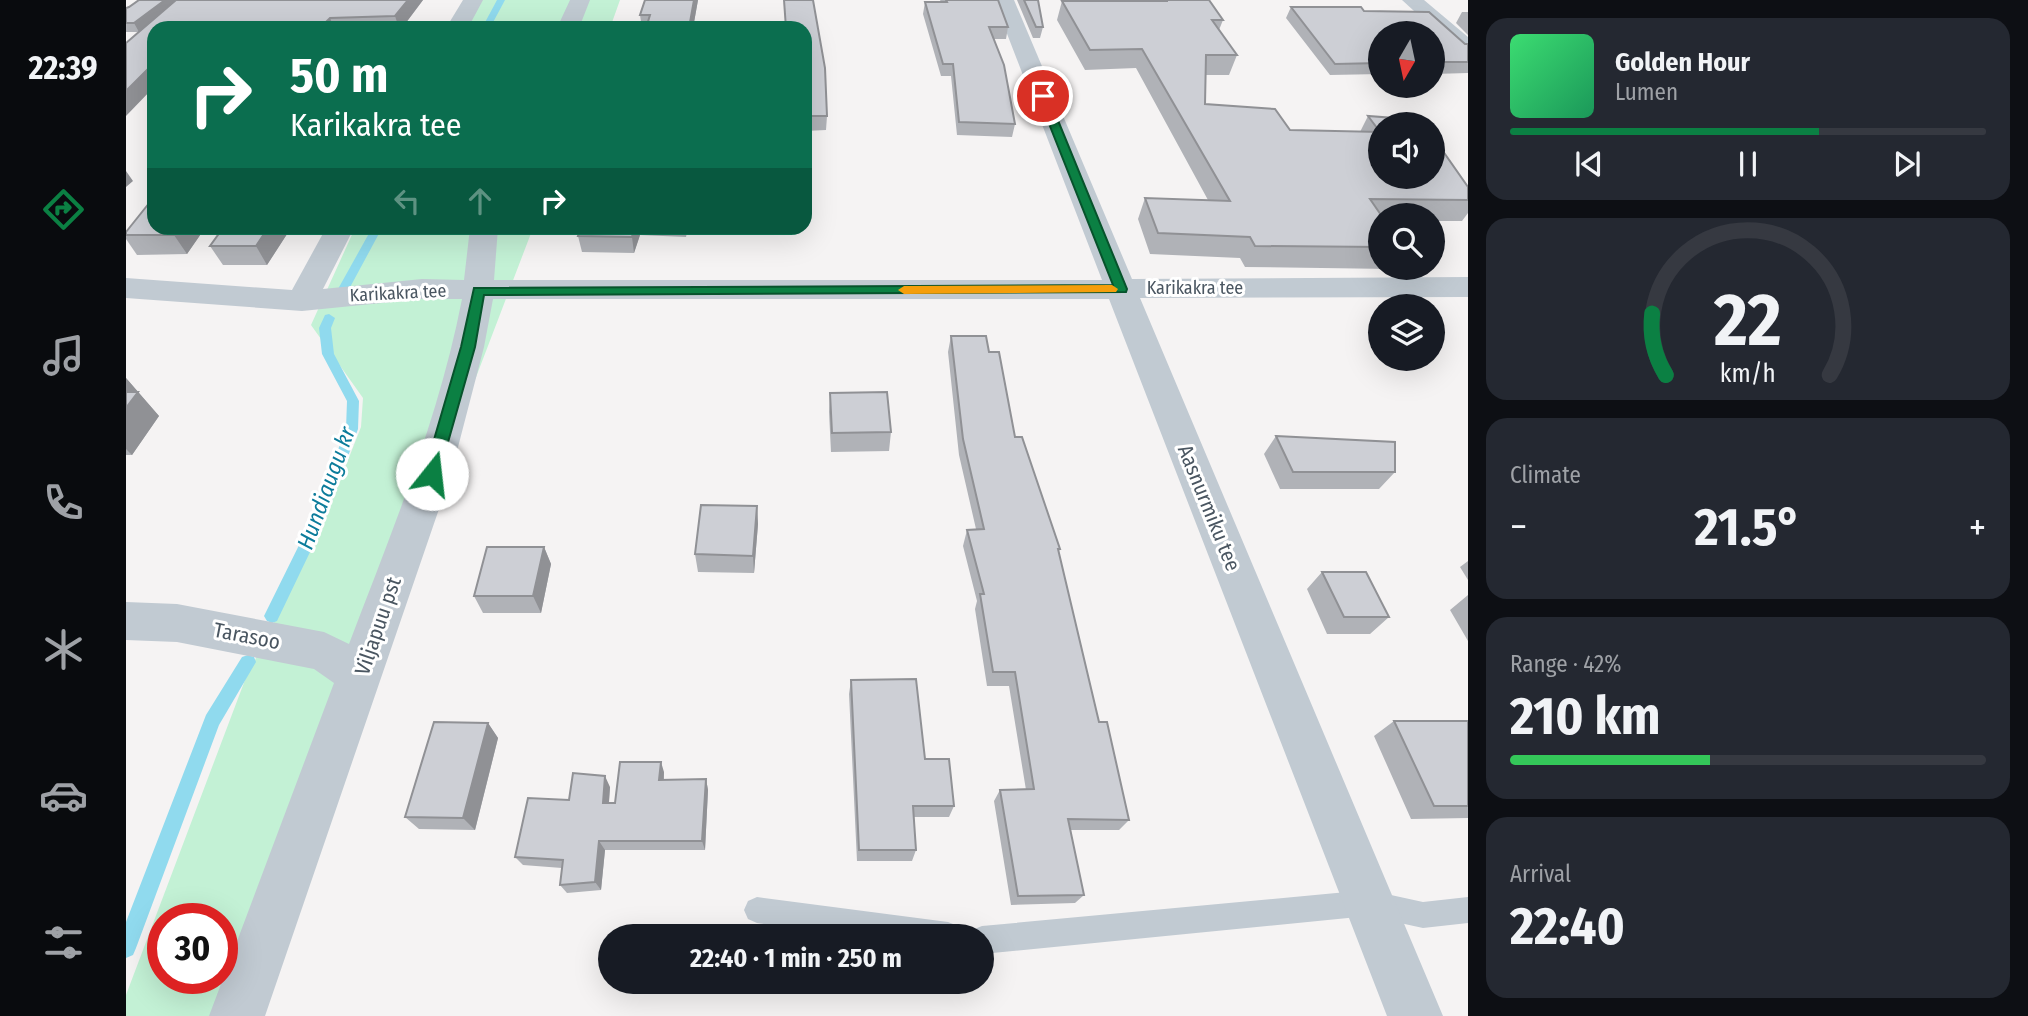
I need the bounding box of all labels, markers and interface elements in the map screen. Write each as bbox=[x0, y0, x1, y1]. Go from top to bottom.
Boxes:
north arrow bbox=[1368, 21, 1446, 98]
map controls bbox=[1368, 21, 1445, 371]
text: 50 m bbox=[290, 46, 388, 105]
text: Golden Hour bbox=[1615, 47, 1750, 78]
text: 22:39 bbox=[29, 49, 97, 87]
icon: right bbox=[175, 49, 266, 140]
pin bbox=[1013, 66, 1073, 126]
icon: arrive bbox=[1024, 77, 1062, 115]
text: Lumen bbox=[1615, 78, 1678, 106]
text: Karikakra tee bbox=[290, 106, 462, 144]
button: sound bbox=[1368, 112, 1445, 189]
icon: previous bbox=[1570, 145, 1608, 183]
icon: pause bbox=[1729, 145, 1767, 183]
icon: next bbox=[1888, 145, 1926, 183]
icon: left bbox=[388, 182, 426, 220]
icon: ahead bbox=[461, 182, 499, 220]
icon: right bbox=[534, 182, 572, 220]
icon: directions bbox=[39, 185, 88, 234]
button: search bbox=[1368, 203, 1445, 280]
street label: Karikakra tee bbox=[1147, 277, 1243, 299]
text: 22 bbox=[1713, 277, 1782, 364]
street label: Karikakra tee bbox=[349, 279, 447, 307]
button: layers bbox=[1368, 294, 1445, 371]
icon: music bbox=[39, 331, 88, 380]
text: km/h bbox=[1720, 358, 1776, 388]
water label: Hundiaugu kr bbox=[291, 422, 361, 553]
position arrow bbox=[395, 437, 469, 511]
street label: Aasnurmiku tee bbox=[1172, 441, 1246, 575]
text: Climate bbox=[1510, 461, 1581, 489]
icon: phone bbox=[39, 478, 88, 527]
text: 21.5° bbox=[1694, 496, 1801, 559]
text: − bbox=[1510, 504, 1527, 550]
text: + bbox=[1969, 504, 1986, 550]
street label: Viljapuu pst bbox=[349, 573, 407, 679]
street label: Tarasoo bbox=[212, 617, 282, 655]
icon: climate bbox=[39, 625, 88, 674]
text: Range · 42% bbox=[1510, 650, 1621, 678]
text: 210 km bbox=[1510, 685, 1661, 748]
icon: car bbox=[39, 771, 88, 820]
text: Arrival bbox=[1510, 860, 1571, 888]
text: 22:40 bbox=[1510, 895, 1625, 958]
speed limit sign: 30 bbox=[147, 903, 238, 994]
icon: filters bbox=[39, 918, 88, 967]
text: 22:40 · 1 min · 250 m bbox=[690, 943, 902, 974]

